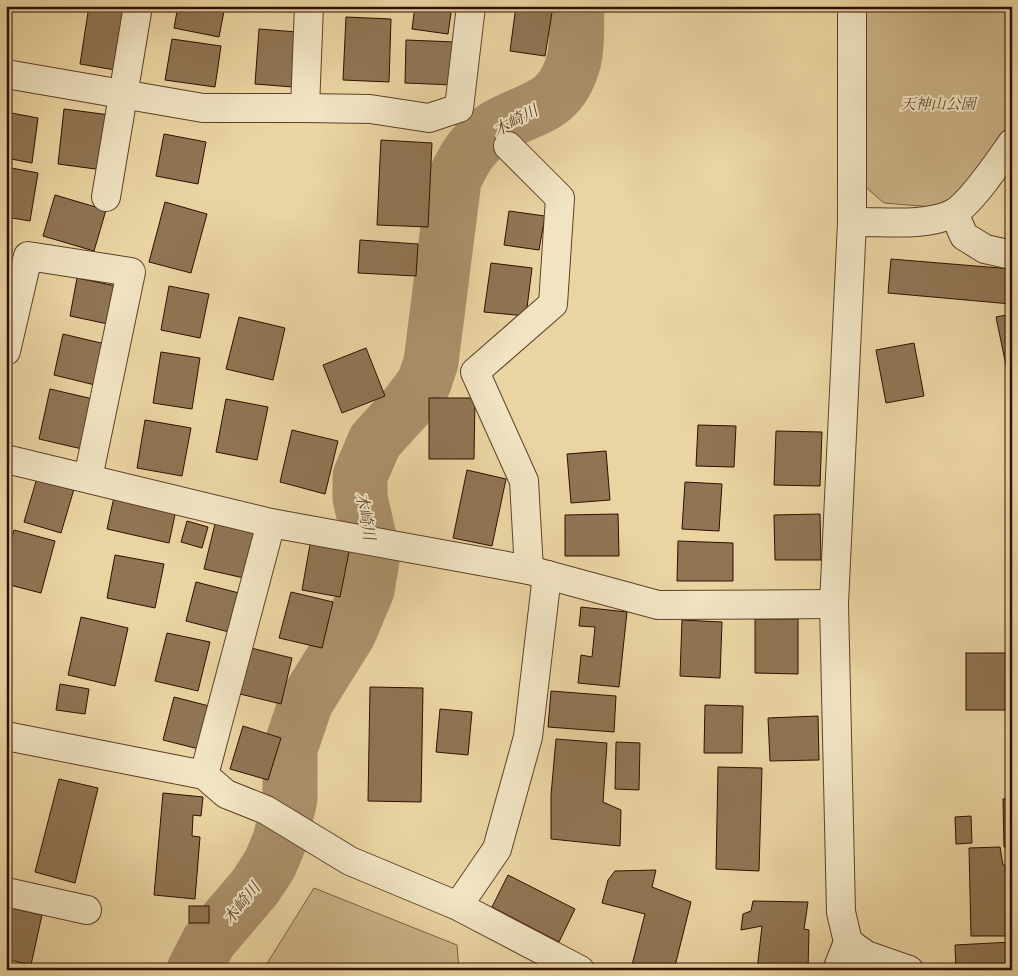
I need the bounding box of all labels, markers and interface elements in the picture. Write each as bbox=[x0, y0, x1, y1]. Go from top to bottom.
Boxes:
park label: 天神山公園 bbox=[900, 94, 978, 113]
water label: 木崎川 bbox=[489, 99, 543, 140]
water label: 木崎川 bbox=[352, 491, 380, 543]
water label: 木崎川 bbox=[218, 877, 265, 928]

